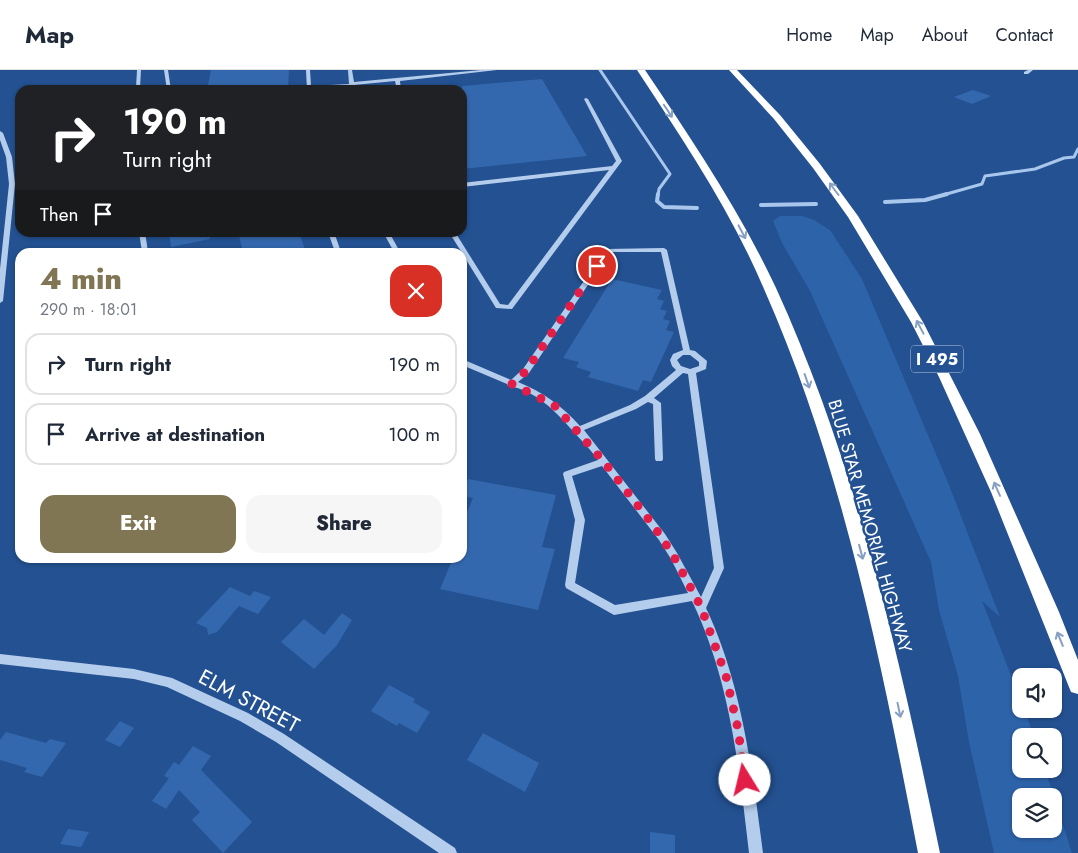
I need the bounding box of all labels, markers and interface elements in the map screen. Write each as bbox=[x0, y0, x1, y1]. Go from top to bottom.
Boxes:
text: Map bbox=[25, 17, 74, 52]
text: Home bbox=[786, 22, 832, 48]
text: Map bbox=[860, 22, 894, 48]
text: About bbox=[922, 22, 967, 48]
text: Contact bbox=[995, 22, 1053, 48]
text: 190 m bbox=[123, 97, 227, 147]
one-way arrow bbox=[663, 103, 673, 117]
icon: right bbox=[40, 105, 105, 170]
text: Turn right bbox=[123, 143, 211, 175]
one-way arrow bbox=[829, 182, 839, 196]
icon: arrive bbox=[89, 200, 117, 228]
text: Then bbox=[40, 201, 79, 228]
one-way arrow bbox=[738, 224, 747, 239]
pin bbox=[576, 245, 618, 287]
icon: arrive bbox=[583, 252, 611, 280]
text: 4 min bbox=[40, 257, 122, 300]
button: close bbox=[390, 265, 442, 317]
text: 290 m · 18:01 bbox=[40, 298, 137, 321]
one-way arrow bbox=[915, 320, 925, 334]
road number: I 495 bbox=[911, 346, 963, 372]
icon: right bbox=[42, 350, 70, 378]
text: Turn right bbox=[85, 351, 171, 378]
text: 190 m bbox=[389, 351, 440, 378]
one-way arrow bbox=[803, 372, 812, 388]
street label: BLUE STAR MEMORIAL HIGHWAY bbox=[821, 396, 919, 657]
icon: arrive bbox=[42, 420, 70, 448]
text: Arrive at destination bbox=[85, 421, 265, 448]
text: 100 m bbox=[388, 421, 440, 448]
one-way arrow bbox=[992, 482, 1002, 497]
button: Exit bbox=[40, 495, 236, 553]
button: Share bbox=[246, 495, 442, 553]
one-way arrow bbox=[857, 544, 866, 560]
one-way arrow bbox=[1055, 632, 1065, 647]
street label: ELM STREET bbox=[193, 662, 305, 740]
map controls bbox=[1012, 668, 1062, 838]
button: sound bbox=[1012, 668, 1062, 718]
one-way arrow bbox=[895, 702, 904, 718]
button: search bbox=[1012, 728, 1062, 778]
position arrow bbox=[718, 753, 770, 805]
button: layers bbox=[1012, 788, 1062, 838]

